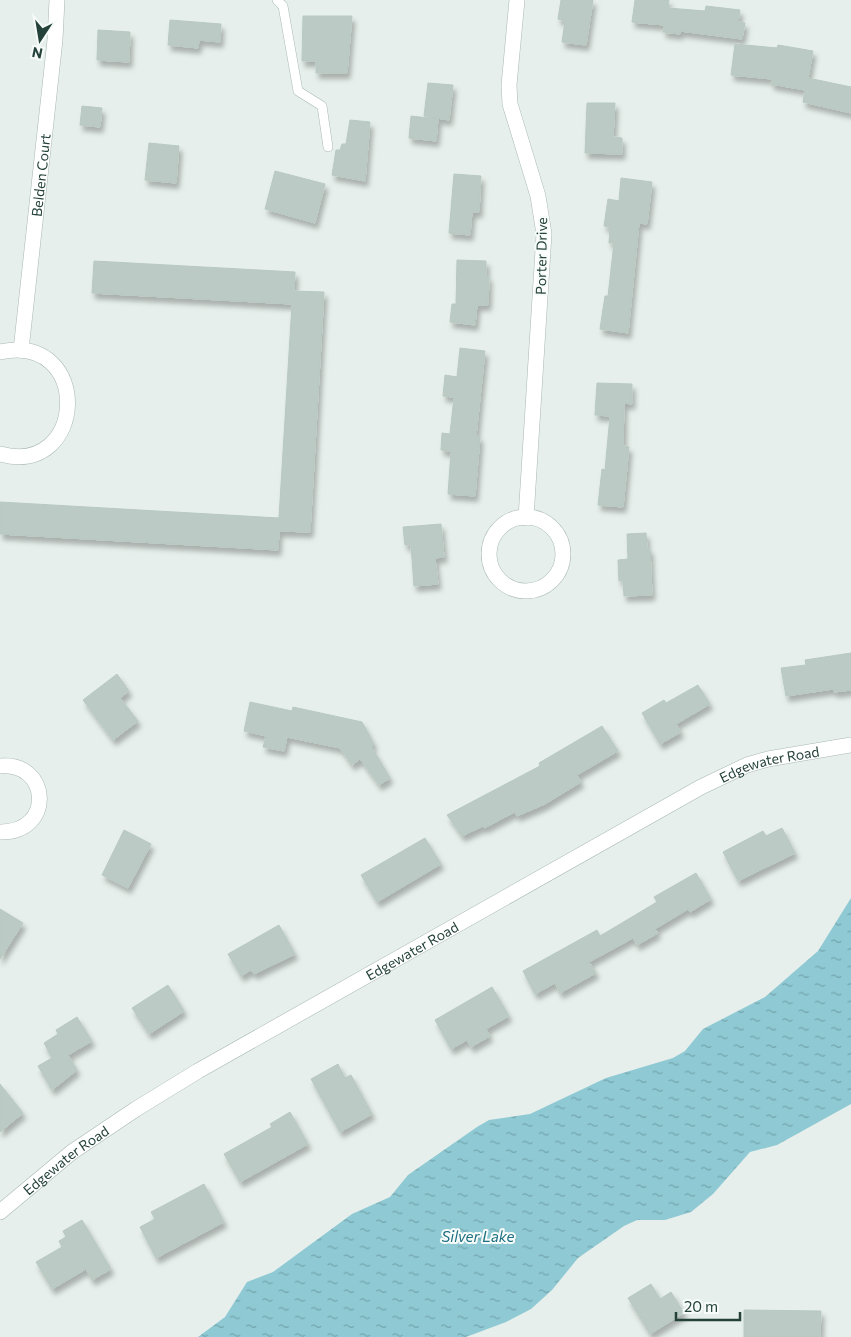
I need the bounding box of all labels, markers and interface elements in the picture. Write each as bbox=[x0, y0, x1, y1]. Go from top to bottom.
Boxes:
north arrow bbox=[15, 15, 65, 65]
text: N bbox=[30, 44, 44, 63]
street label: Belden Court bbox=[27, 132, 53, 217]
street label: Porter Drive bbox=[532, 217, 550, 295]
street label: Edgewater Road bbox=[716, 742, 820, 786]
street label: Edgewater Road bbox=[362, 917, 461, 983]
street label: Edgewater Road bbox=[19, 1122, 112, 1198]
water label: Silver Lake bbox=[442, 1227, 515, 1245]
scale bar bbox=[676, 1290, 740, 1322]
text: 20 m bbox=[684, 1297, 718, 1315]

